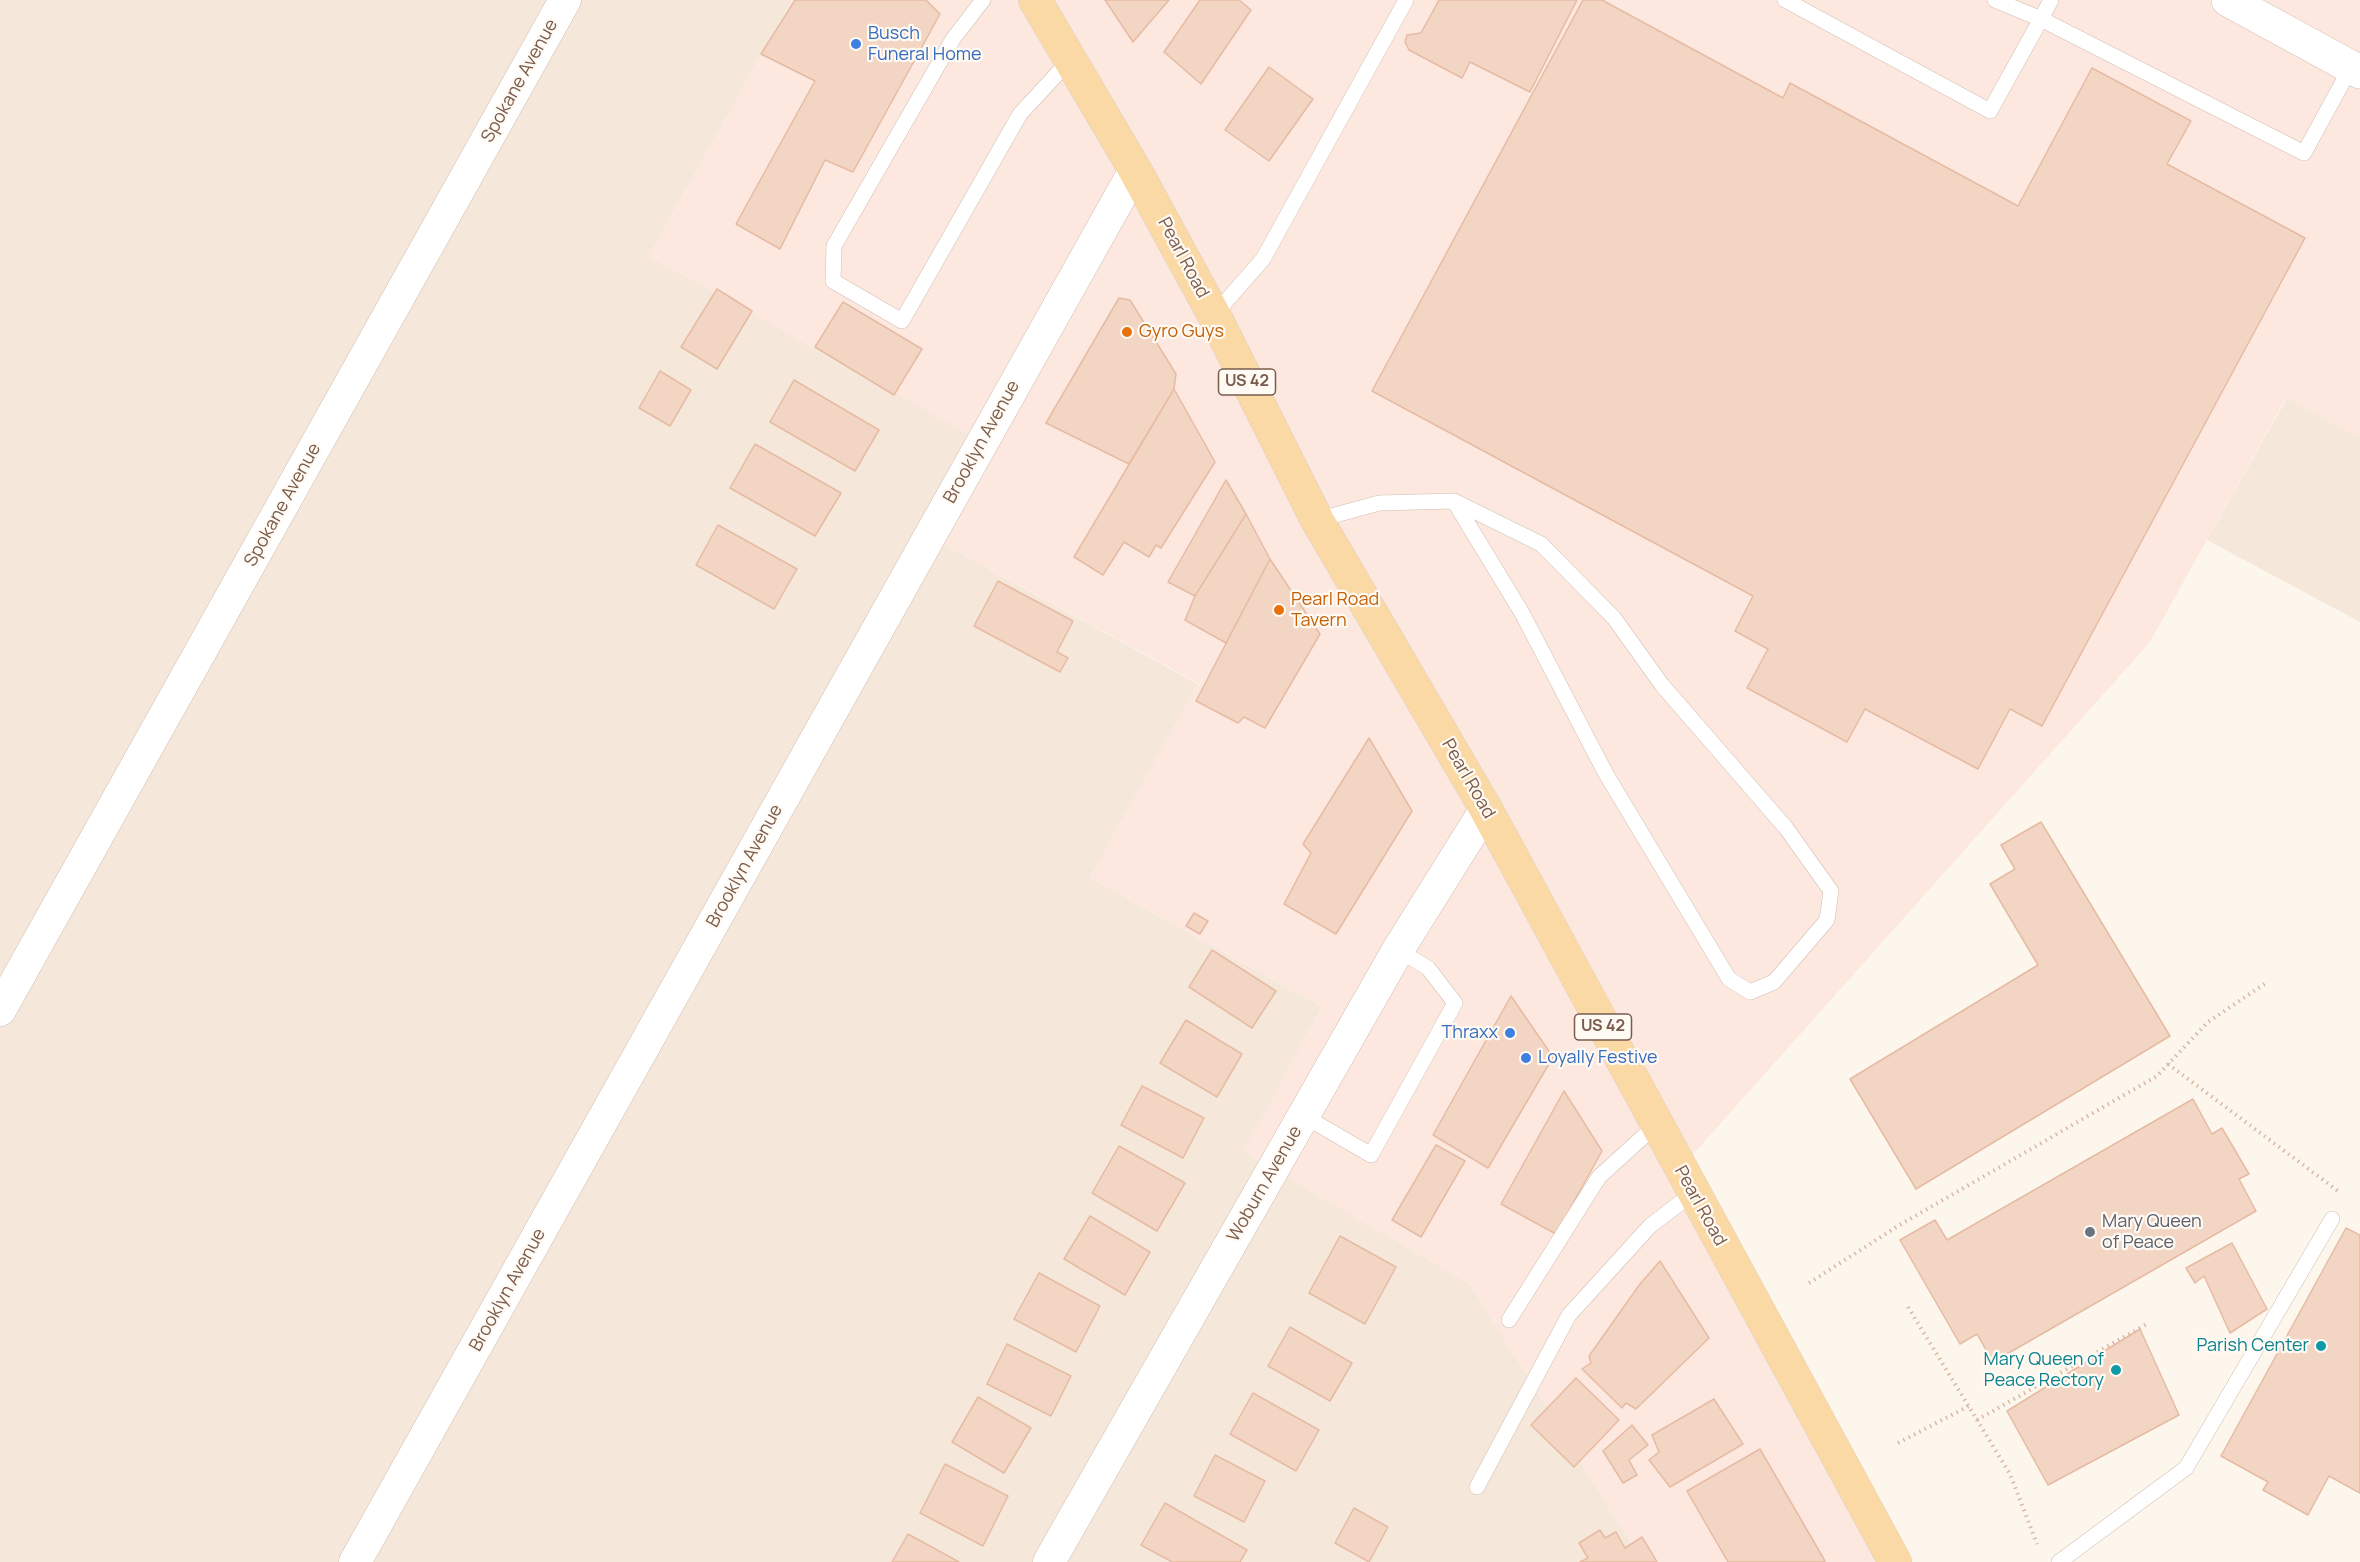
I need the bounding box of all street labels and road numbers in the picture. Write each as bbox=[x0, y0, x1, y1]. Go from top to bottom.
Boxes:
street label: Spokane Avenue bbox=[477, 16, 563, 146]
street label: Pearl Road bbox=[1153, 214, 1213, 302]
road number: US 42 bbox=[1218, 369, 1276, 395]
street label: Brooklyn Avenue bbox=[939, 377, 1025, 507]
street label: Spokane Avenue bbox=[240, 440, 326, 570]
street label: Pearl Road bbox=[1437, 735, 1499, 823]
street label: Brooklyn Avenue bbox=[702, 801, 788, 931]
road number: US 42 bbox=[1574, 1014, 1632, 1040]
street label: Woburn Avenue bbox=[1223, 1122, 1307, 1246]
street label: Pearl Road bbox=[1669, 1162, 1731, 1250]
street label: Brooklyn Avenue bbox=[465, 1225, 551, 1355]

